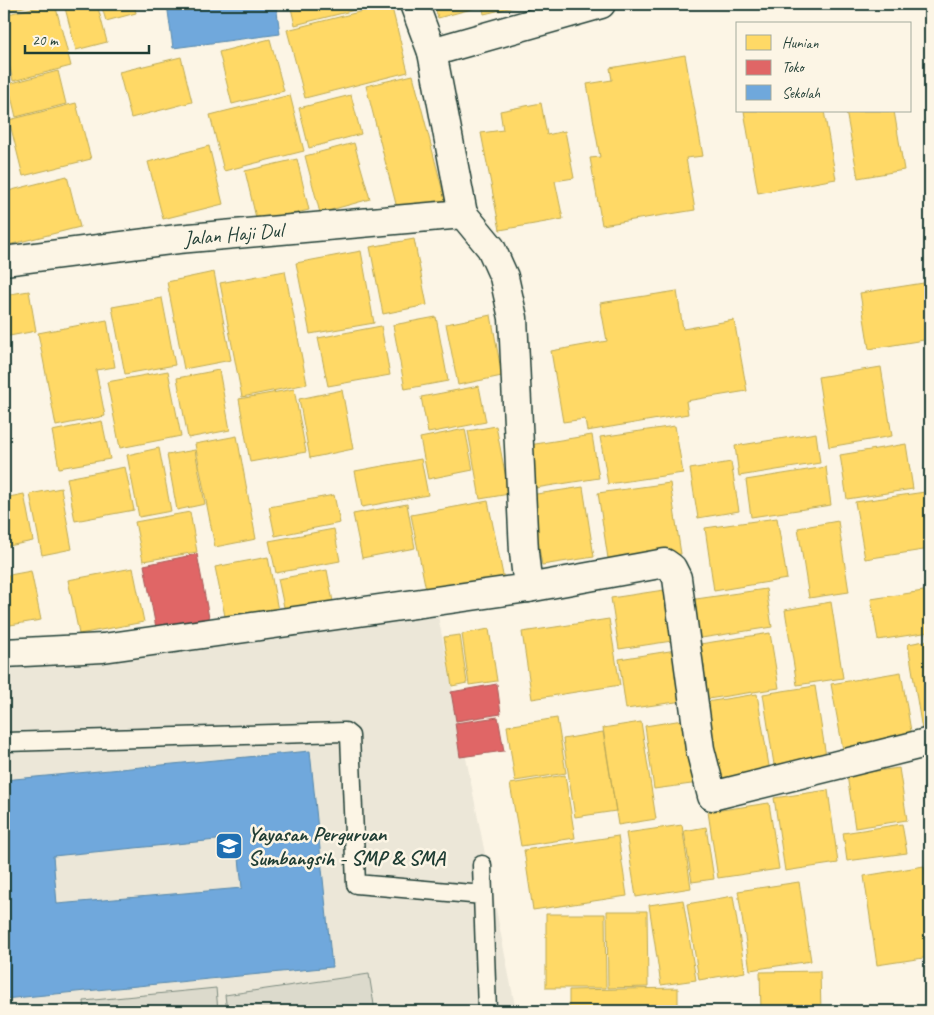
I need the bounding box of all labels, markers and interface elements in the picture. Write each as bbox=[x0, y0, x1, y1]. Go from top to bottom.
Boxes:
scale bar bbox=[25, 22, 149, 54]
legend bbox=[736, 22, 912, 112]
text: 20 m bbox=[32, 31, 59, 50]
text: Hunian bbox=[782, 34, 819, 53]
text: Toko bbox=[782, 58, 805, 77]
text: Sekolah bbox=[782, 84, 820, 103]
street label: Jalan Haji Dul bbox=[182, 217, 287, 252]
place label: Yayasan Perguruan Sumbangsih - SMP & SMA bbox=[248, 821, 446, 871]
school or university icon: Yayasan Perguruan Sumbangsih - SMP & SMA bbox=[214, 831, 244, 861]

